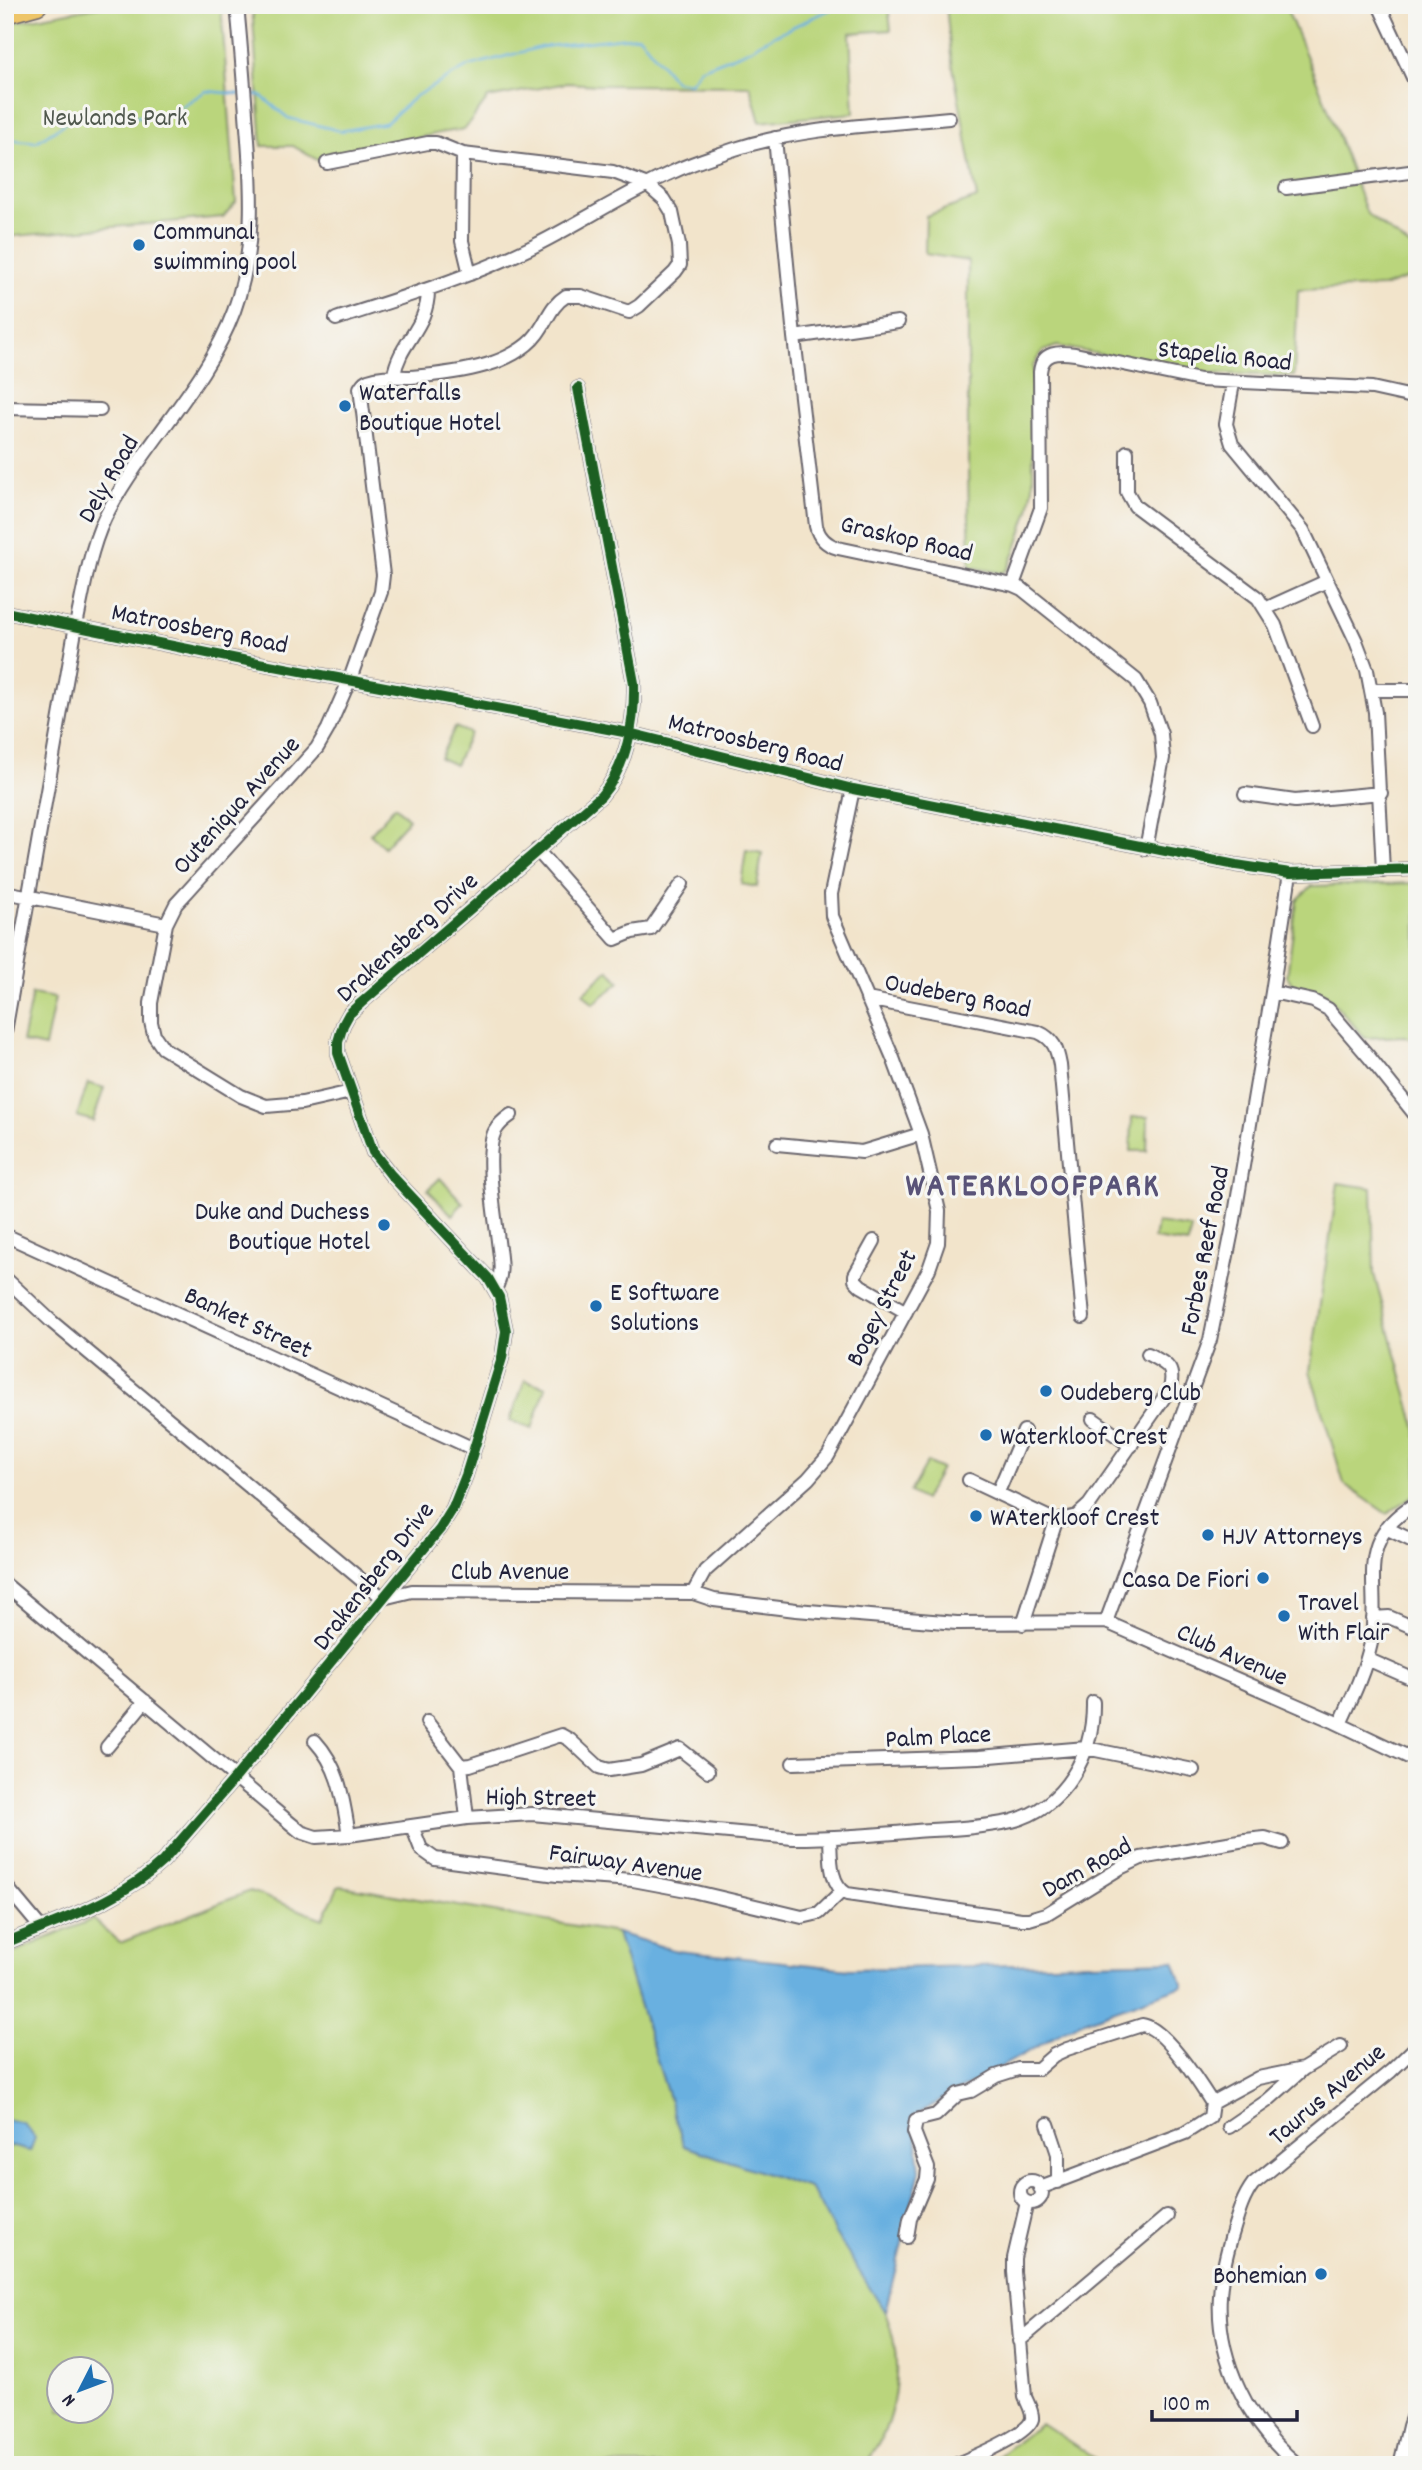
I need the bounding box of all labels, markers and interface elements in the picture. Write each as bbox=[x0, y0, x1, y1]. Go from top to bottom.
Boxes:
park label: Newlands Park bbox=[43, 101, 187, 138]
place label: Communal swimming pool bbox=[153, 215, 297, 282]
marker: Communal swimming pool bbox=[131, 237, 147, 253]
street label: Stapelia Road bbox=[1156, 332, 1293, 383]
place label: Waterfalls Boutique Hotel bbox=[359, 376, 501, 443]
marker: Waterfalls Boutique Hotel bbox=[337, 398, 353, 414]
street label: Dely Road bbox=[70, 429, 150, 531]
street label: Graskop Road bbox=[836, 507, 976, 574]
street label: Matroosberg Road bbox=[108, 595, 291, 666]
street label: Matroosberg Road bbox=[664, 705, 847, 784]
street label: Outeniqua Avenue bbox=[165, 729, 310, 884]
street label: Drakensberg Drive bbox=[329, 865, 488, 1013]
street label: Oudeberg Road bbox=[881, 965, 1034, 1030]
street label: Forbes Reef Road bbox=[1172, 1163, 1241, 1338]
district label: WATERKLOOFPARK bbox=[906, 1165, 1160, 1212]
place label: Duke and Duchess Boutique Hotel bbox=[195, 1195, 370, 1262]
marker: Duke and Duchess Boutique Hotel bbox=[376, 1217, 392, 1233]
street label: Bogey Street bbox=[838, 1244, 928, 1373]
place label: E Software Solutions bbox=[610, 1276, 720, 1343]
street label: Banket Street bbox=[177, 1278, 318, 1370]
marker: E Software Solutions bbox=[588, 1298, 604, 1314]
place label: Oudeberg Club bbox=[1060, 1376, 1201, 1413]
marker: Oudeberg Club bbox=[1038, 1383, 1054, 1399]
place label: Waterkloof Crest bbox=[1000, 1420, 1168, 1457]
marker: Waterkloof Crest bbox=[978, 1427, 994, 1443]
street label: Drakensberg Drive bbox=[305, 1495, 445, 1660]
place label: WAterkloof Crest bbox=[990, 1501, 1160, 1538]
marker: WAterkloof Crest bbox=[968, 1508, 984, 1524]
place label: HJV Attorneys bbox=[1222, 1520, 1363, 1557]
marker: HJV Attorneys bbox=[1200, 1527, 1216, 1543]
street label: Club Avenue bbox=[451, 1555, 569, 1592]
place label: Casa De Fiori bbox=[1122, 1563, 1249, 1600]
marker: Casa De Fiori bbox=[1255, 1570, 1271, 1586]
place label: Travel With Flair bbox=[1298, 1586, 1390, 1653]
marker: Travel With Flair bbox=[1276, 1608, 1292, 1624]
street label: Club Avenue bbox=[1170, 1615, 1293, 1697]
street label: Palm Place bbox=[884, 1717, 992, 1760]
street label: High Street bbox=[485, 1780, 597, 1819]
street label: Dam Road bbox=[1036, 1829, 1140, 1909]
street label: Fairway Avenue bbox=[546, 1835, 705, 1894]
street label: Taurus Avenue bbox=[1262, 2036, 1395, 2156]
place label: Bohemian bbox=[1213, 2259, 1307, 2296]
marker: Bohemian bbox=[1313, 2266, 1329, 2282]
north arrow bbox=[46, 2354, 116, 2424]
scale bar bbox=[1152, 2379, 1298, 2423]
text: N bbox=[57, 2387, 83, 2412]
text: 100 m bbox=[1163, 2391, 1210, 2421]

